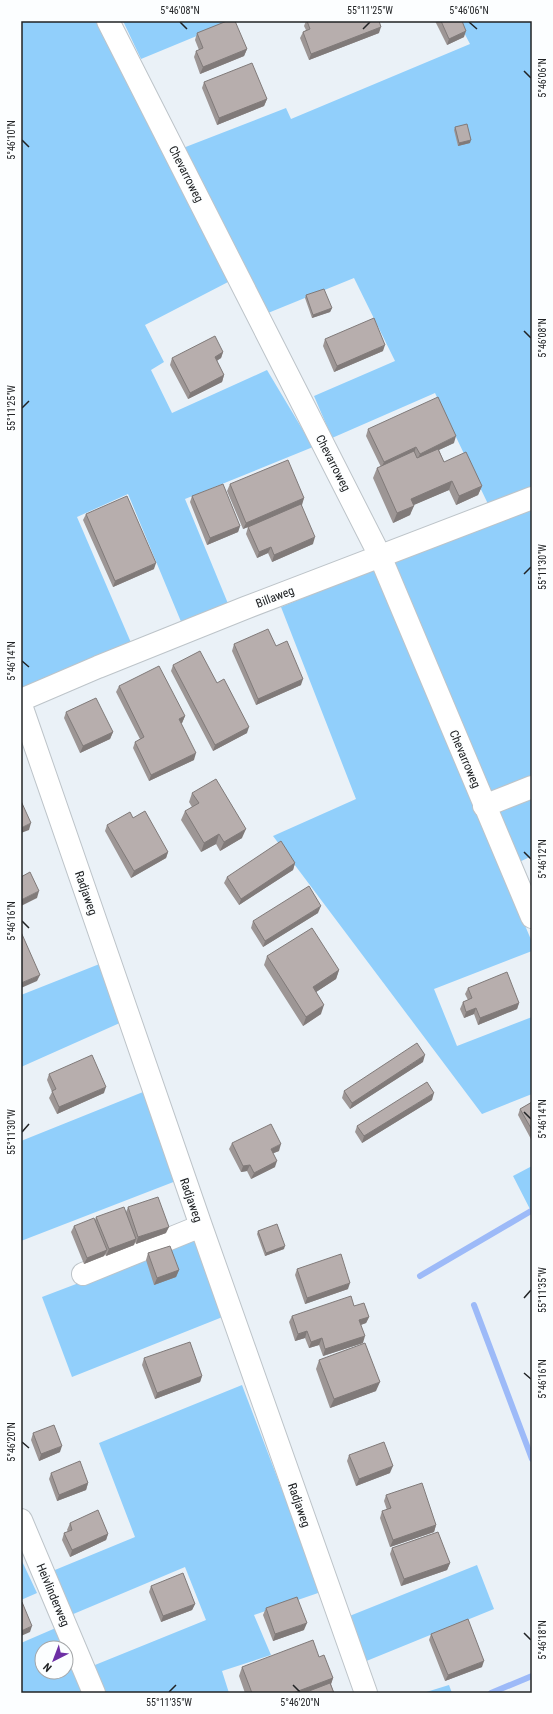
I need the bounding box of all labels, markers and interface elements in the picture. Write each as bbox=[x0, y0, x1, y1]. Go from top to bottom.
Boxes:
text: 5°46'08"N bbox=[160, 5, 200, 16]
text: 55°11'25"W bbox=[347, 5, 393, 16]
text: 5°46'06"N bbox=[449, 5, 489, 16]
text: 5°46'06"N bbox=[537, 58, 548, 98]
text: 5°46'10"N bbox=[6, 120, 17, 160]
street label: Chevarroweg bbox=[166, 143, 206, 205]
text: 5°46'08"N bbox=[537, 318, 548, 358]
text: 55°11'25"W bbox=[6, 385, 17, 431]
street label: Chevarroweg bbox=[313, 432, 353, 494]
text: 55°11'30"W bbox=[537, 544, 548, 590]
street label: Billaweg bbox=[254, 583, 296, 611]
text: 5°46'14"N bbox=[6, 641, 17, 681]
street label: Chevarroweg bbox=[447, 728, 483, 790]
text: 5°46'12"N bbox=[537, 839, 548, 879]
street label: Radjaweg bbox=[72, 869, 100, 917]
text: 5°46'16"N bbox=[6, 901, 17, 941]
text: 5°46'14"N bbox=[537, 1099, 548, 1139]
text: 55°11'30"W bbox=[6, 1109, 17, 1155]
street label: Radjaweg bbox=[177, 1176, 205, 1224]
text: 55°11'35"W bbox=[537, 1267, 548, 1313]
text: 5°46'16"N bbox=[537, 1359, 548, 1399]
text: 5°46'20"N bbox=[6, 1422, 17, 1462]
street label: Radjaweg bbox=[285, 1481, 313, 1529]
street label: Heivlinderweg bbox=[33, 1561, 73, 1629]
text: 5°46'18"N bbox=[537, 1620, 548, 1660]
north arrow bbox=[34, 1640, 74, 1680]
text: N bbox=[41, 1660, 55, 1674]
text: 55°11'35"W bbox=[146, 1697, 192, 1708]
text: 5°46'20"N bbox=[280, 1697, 320, 1708]

